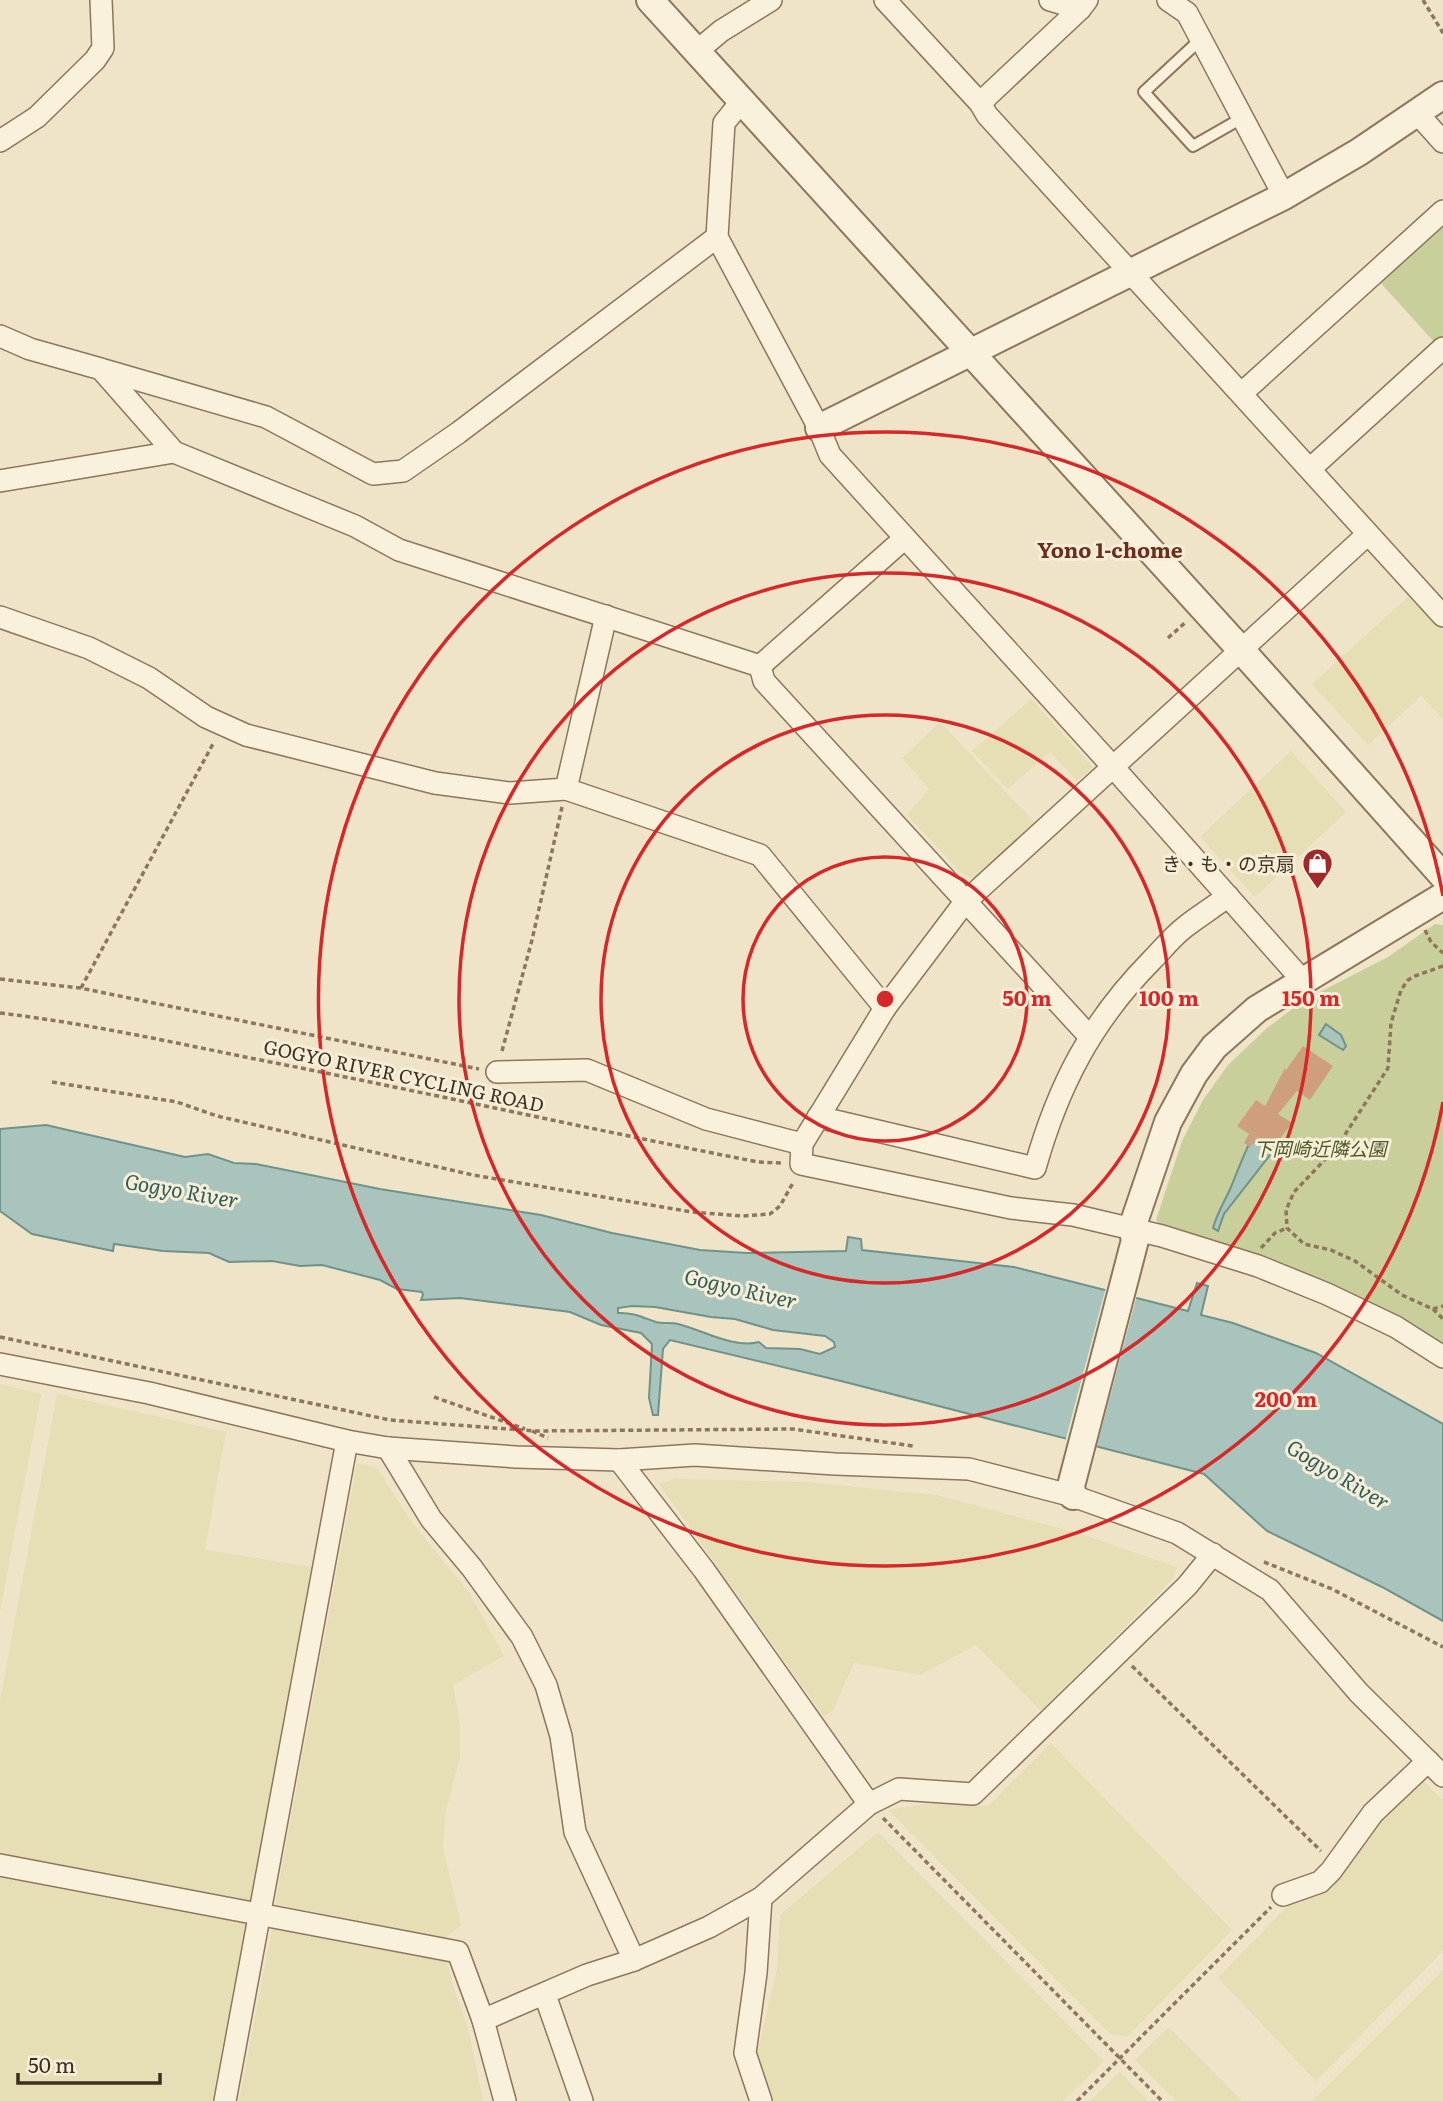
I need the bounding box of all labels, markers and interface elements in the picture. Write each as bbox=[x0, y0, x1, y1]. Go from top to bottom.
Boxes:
district label: Yono 1-chome bbox=[1037, 533, 1183, 564]
shop icon: き・も・の京扇 bbox=[1301, 846, 1335, 890]
place label: き・も・の京扇 bbox=[1162, 849, 1295, 877]
text: 50 m bbox=[1002, 981, 1052, 1012]
text: 100 m bbox=[1139, 981, 1199, 1012]
text: 150 m bbox=[1282, 981, 1340, 1012]
centre of rings bbox=[873, 987, 897, 1011]
street label: GOGYO RIVER CYCLING ROAD bbox=[261, 1032, 547, 1118]
park label: 下岡崎近隣公園 bbox=[1253, 1134, 1389, 1162]
water label: Gogyo River bbox=[123, 1164, 242, 1214]
water label: Gogyo River bbox=[682, 1259, 801, 1315]
text: 200 m bbox=[1255, 1382, 1317, 1413]
water label: Gogyo River bbox=[1282, 1430, 1396, 1516]
scale bar bbox=[18, 2042, 159, 2086]
text: 50 m bbox=[28, 2048, 75, 2079]

